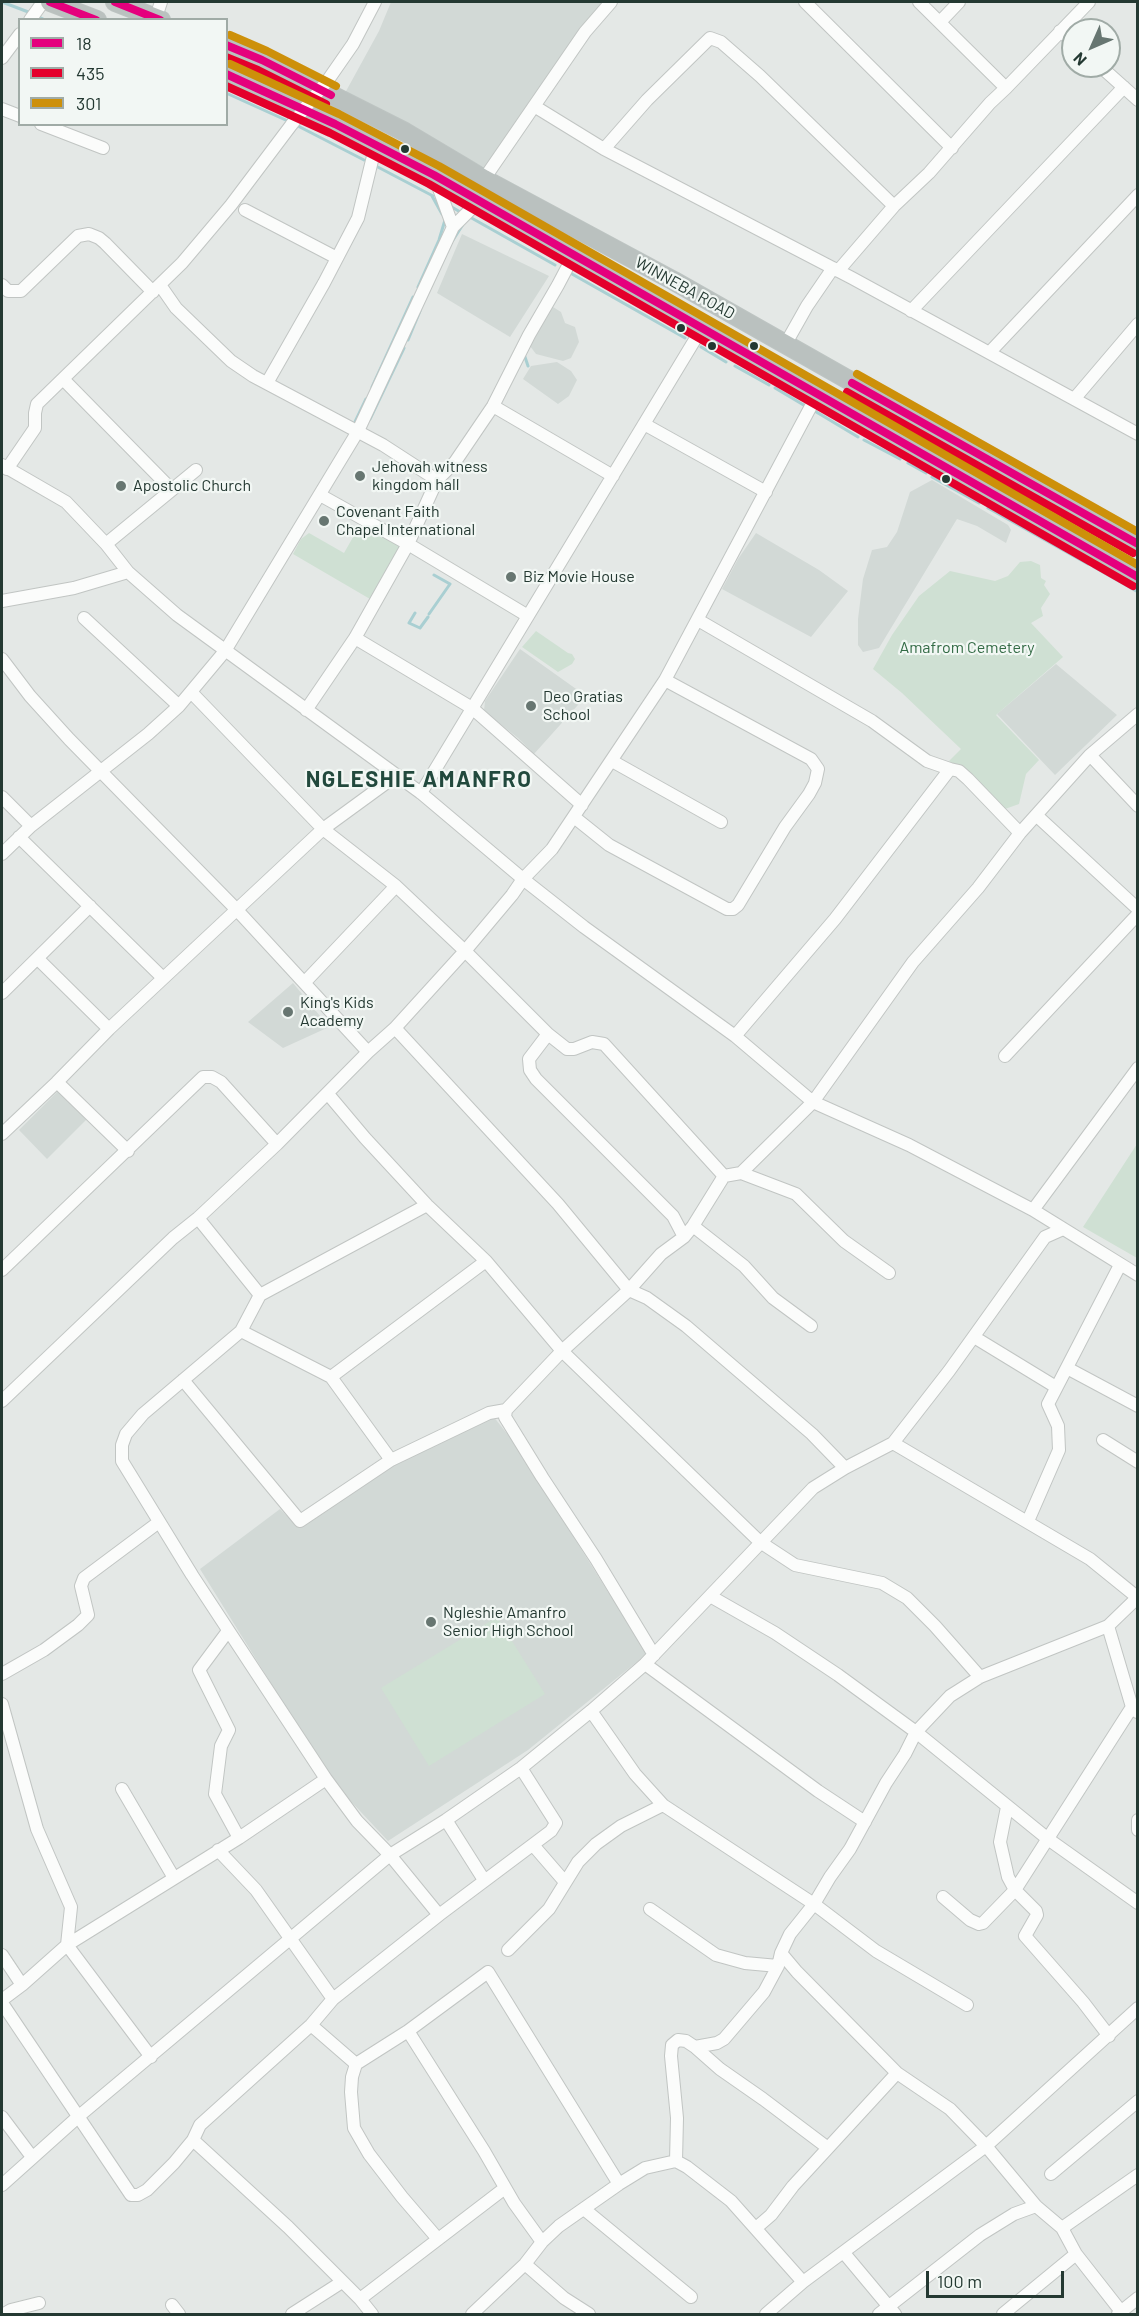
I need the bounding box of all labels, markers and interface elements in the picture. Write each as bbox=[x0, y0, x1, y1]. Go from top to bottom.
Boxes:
legend bbox=[18, 18, 228, 126]
north arrow bbox=[1061, 18, 1121, 78]
text: 18 bbox=[76, 32, 92, 54]
text: N bbox=[1069, 49, 1090, 70]
text: 435 bbox=[76, 62, 104, 84]
text: 301 bbox=[76, 92, 101, 114]
unlabelled marker bbox=[399, 143, 411, 155]
street label: WINNEBA ROAD bbox=[632, 253, 738, 323]
unlabelled marker bbox=[675, 322, 687, 334]
unlabelled marker bbox=[706, 340, 718, 352]
unlabelled marker bbox=[748, 340, 760, 352]
place label: Jehovah witness kingdom hall bbox=[372, 457, 488, 495]
marker: Jehovah witness kingdom hall bbox=[353, 469, 367, 483]
unlabelled marker bbox=[940, 473, 952, 485]
place label: Apostolic Church bbox=[133, 476, 251, 496]
marker: Apostolic Church bbox=[114, 479, 128, 493]
place label: Covenant Faith Chapel International bbox=[336, 502, 475, 540]
marker: Covenant Faith Chapel International bbox=[317, 514, 331, 528]
place label: Biz Movie House bbox=[523, 567, 635, 587]
marker: Biz Movie House bbox=[504, 570, 518, 584]
park label: Amafrom Cemetery bbox=[899, 638, 1035, 658]
place label: Deo Gratias School bbox=[543, 687, 623, 725]
marker: Deo Gratias School bbox=[524, 699, 538, 713]
district label: NGLESHIE AMANFRO bbox=[306, 767, 532, 793]
place label: King's Kids Academy bbox=[300, 993, 374, 1031]
marker: King's Kids Academy bbox=[281, 1005, 295, 1019]
place label: Ngleshie Amanfro Senior High School bbox=[443, 1603, 574, 1641]
marker: Ngleshie Amanfro Senior High School bbox=[424, 1615, 438, 1629]
scale bar bbox=[929, 2259, 1067, 2297]
text: 100 m bbox=[937, 2270, 982, 2292]

